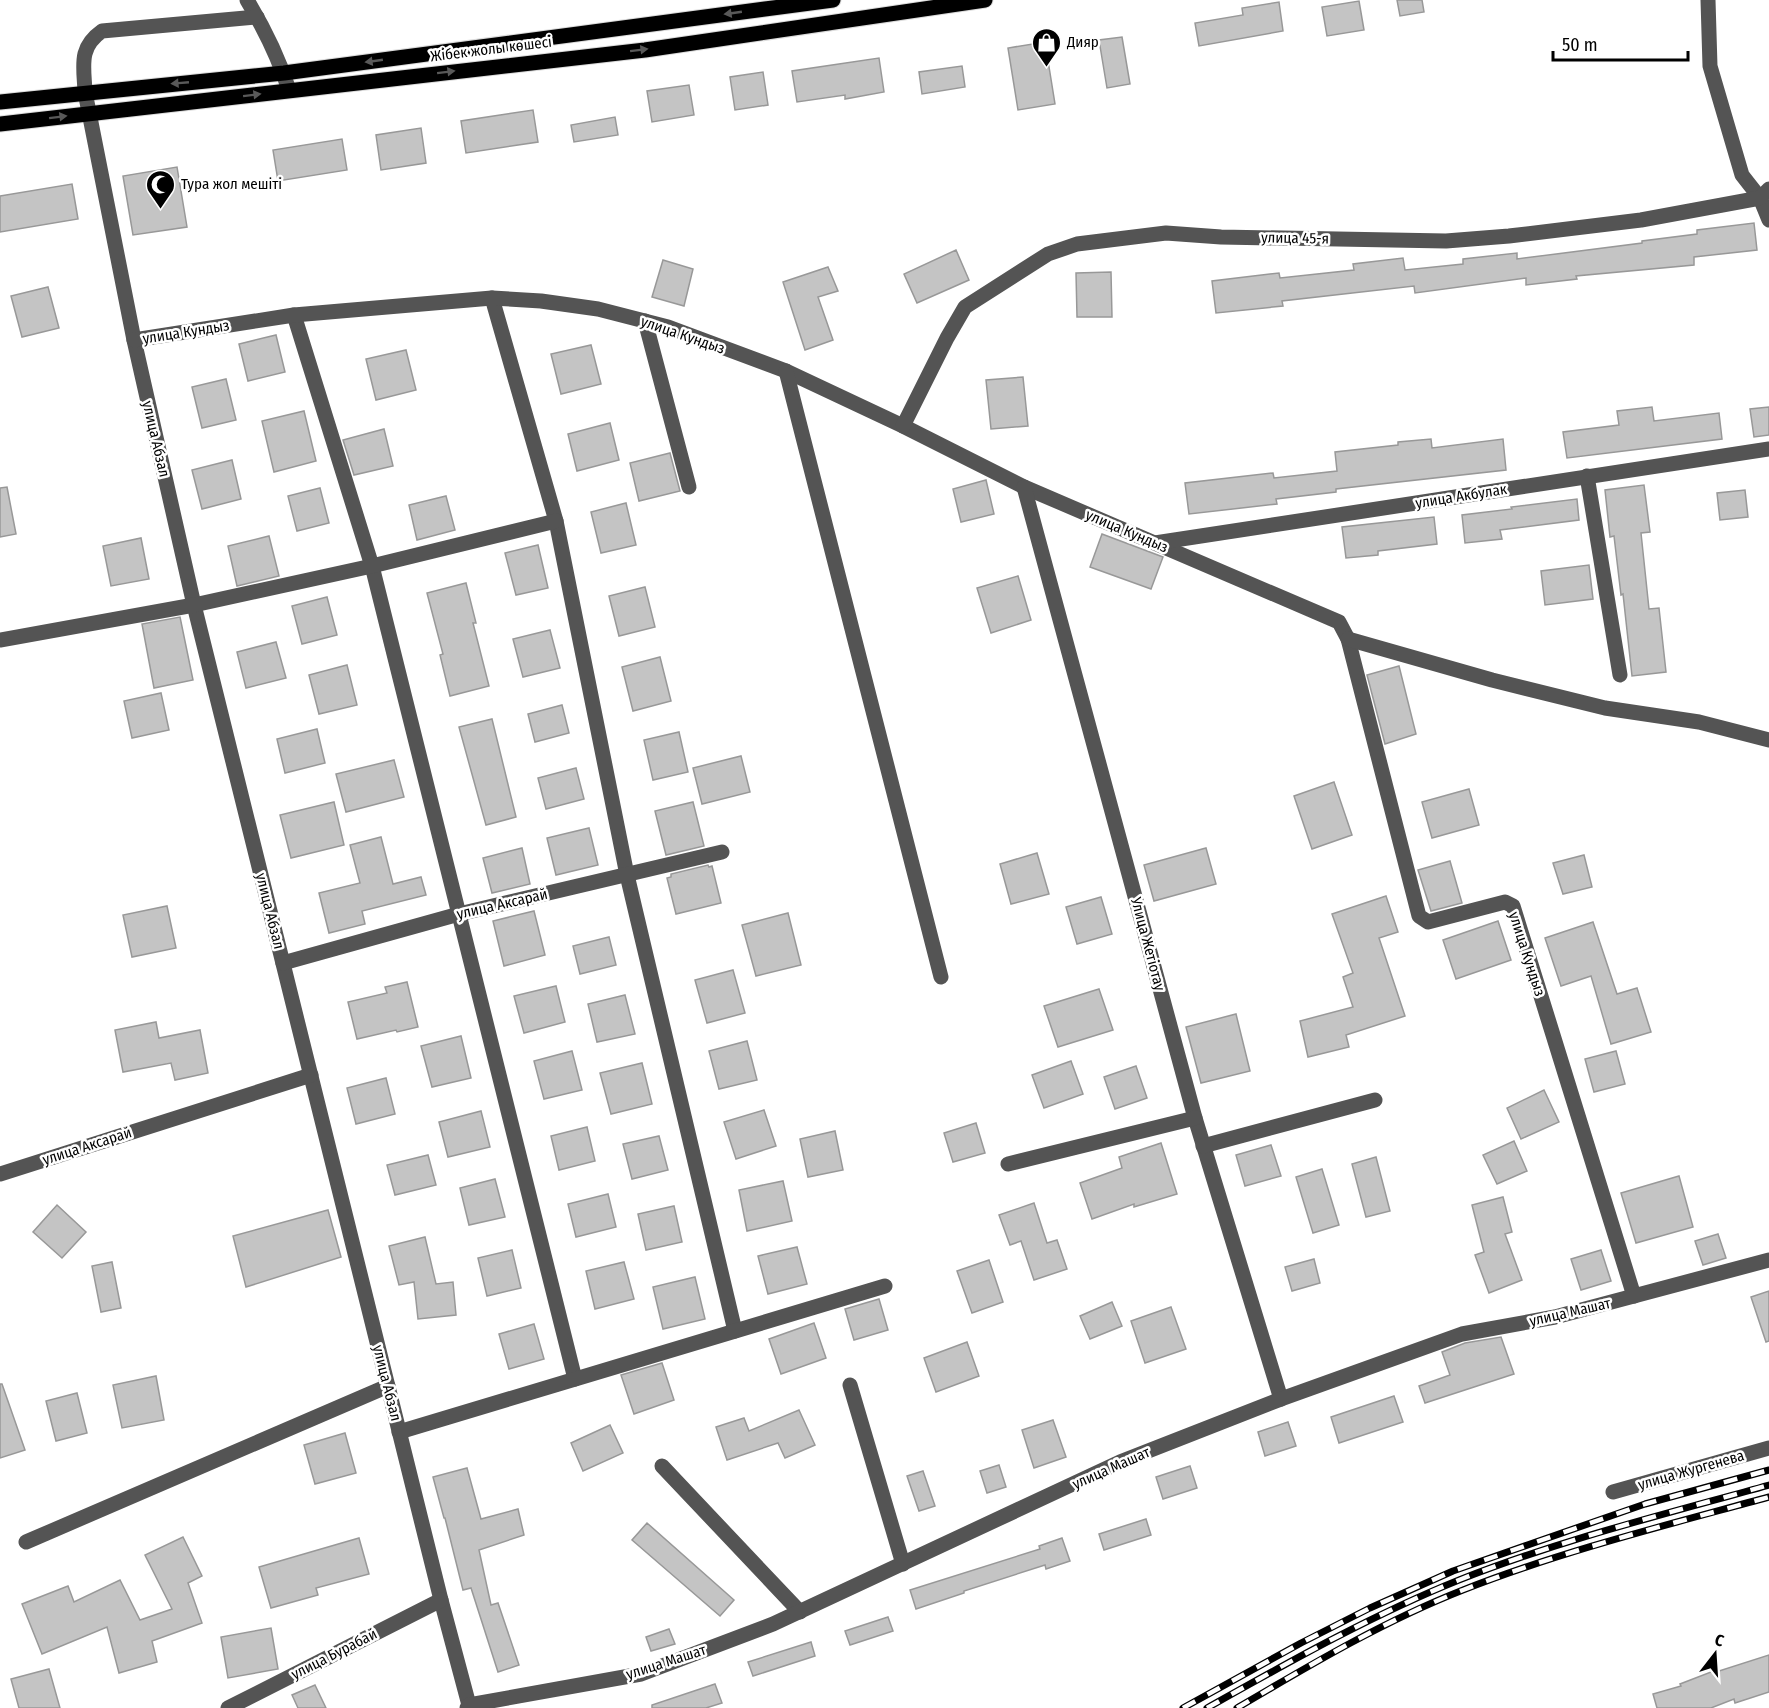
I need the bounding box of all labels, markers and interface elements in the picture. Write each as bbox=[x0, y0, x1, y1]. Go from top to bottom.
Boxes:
one-way arrow bbox=[724, 9, 743, 18]
scale bar bbox=[1553, 24, 1688, 62]
shop icon: Дияр bbox=[1030, 26, 1062, 68]
street label: Жібек жолы көшесі bbox=[429, 33, 553, 65]
place label: Дияр bbox=[1066, 33, 1099, 51]
text: 50 m bbox=[1562, 34, 1598, 56]
one-way arrow bbox=[630, 46, 649, 55]
one-way arrow bbox=[364, 57, 383, 66]
one-way arrow bbox=[436, 68, 455, 77]
one-way arrow bbox=[170, 78, 189, 88]
one-way arrow bbox=[242, 90, 261, 99]
one-way arrow bbox=[49, 112, 68, 122]
mosque icon: Тура жол мешіті bbox=[144, 168, 176, 210]
place label: Тура жол мешіті bbox=[181, 175, 282, 193]
street label: улица 45-я bbox=[1261, 228, 1329, 248]
street label: улица Кундыз bbox=[639, 312, 727, 358]
street label: улица Кундыз bbox=[141, 316, 231, 348]
street label: улица Абзал bbox=[138, 399, 174, 479]
street label: улица Акбулак bbox=[1414, 480, 1508, 512]
street label: улица Кундыз bbox=[1083, 506, 1171, 556]
street label: улица Абзал bbox=[252, 871, 288, 951]
street label: улица Аксарай bbox=[455, 885, 549, 923]
street label: Улица Жетіотау bbox=[1127, 894, 1169, 993]
street label: улица Кундыз bbox=[1505, 909, 1549, 999]
street label: улица Аксарай bbox=[40, 1123, 134, 1169]
street label: улица Машат bbox=[1528, 1294, 1613, 1330]
street label: улица Абзал bbox=[369, 1343, 405, 1423]
street label: улица Машат bbox=[1069, 1443, 1153, 1493]
street label: улица Жургенева bbox=[1636, 1446, 1746, 1494]
north arrow bbox=[1685, 1624, 1745, 1684]
street label: улица Бурабай bbox=[288, 1625, 380, 1683]
text: С bbox=[1712, 1630, 1727, 1651]
street label: улица Машат bbox=[624, 1640, 709, 1683]

